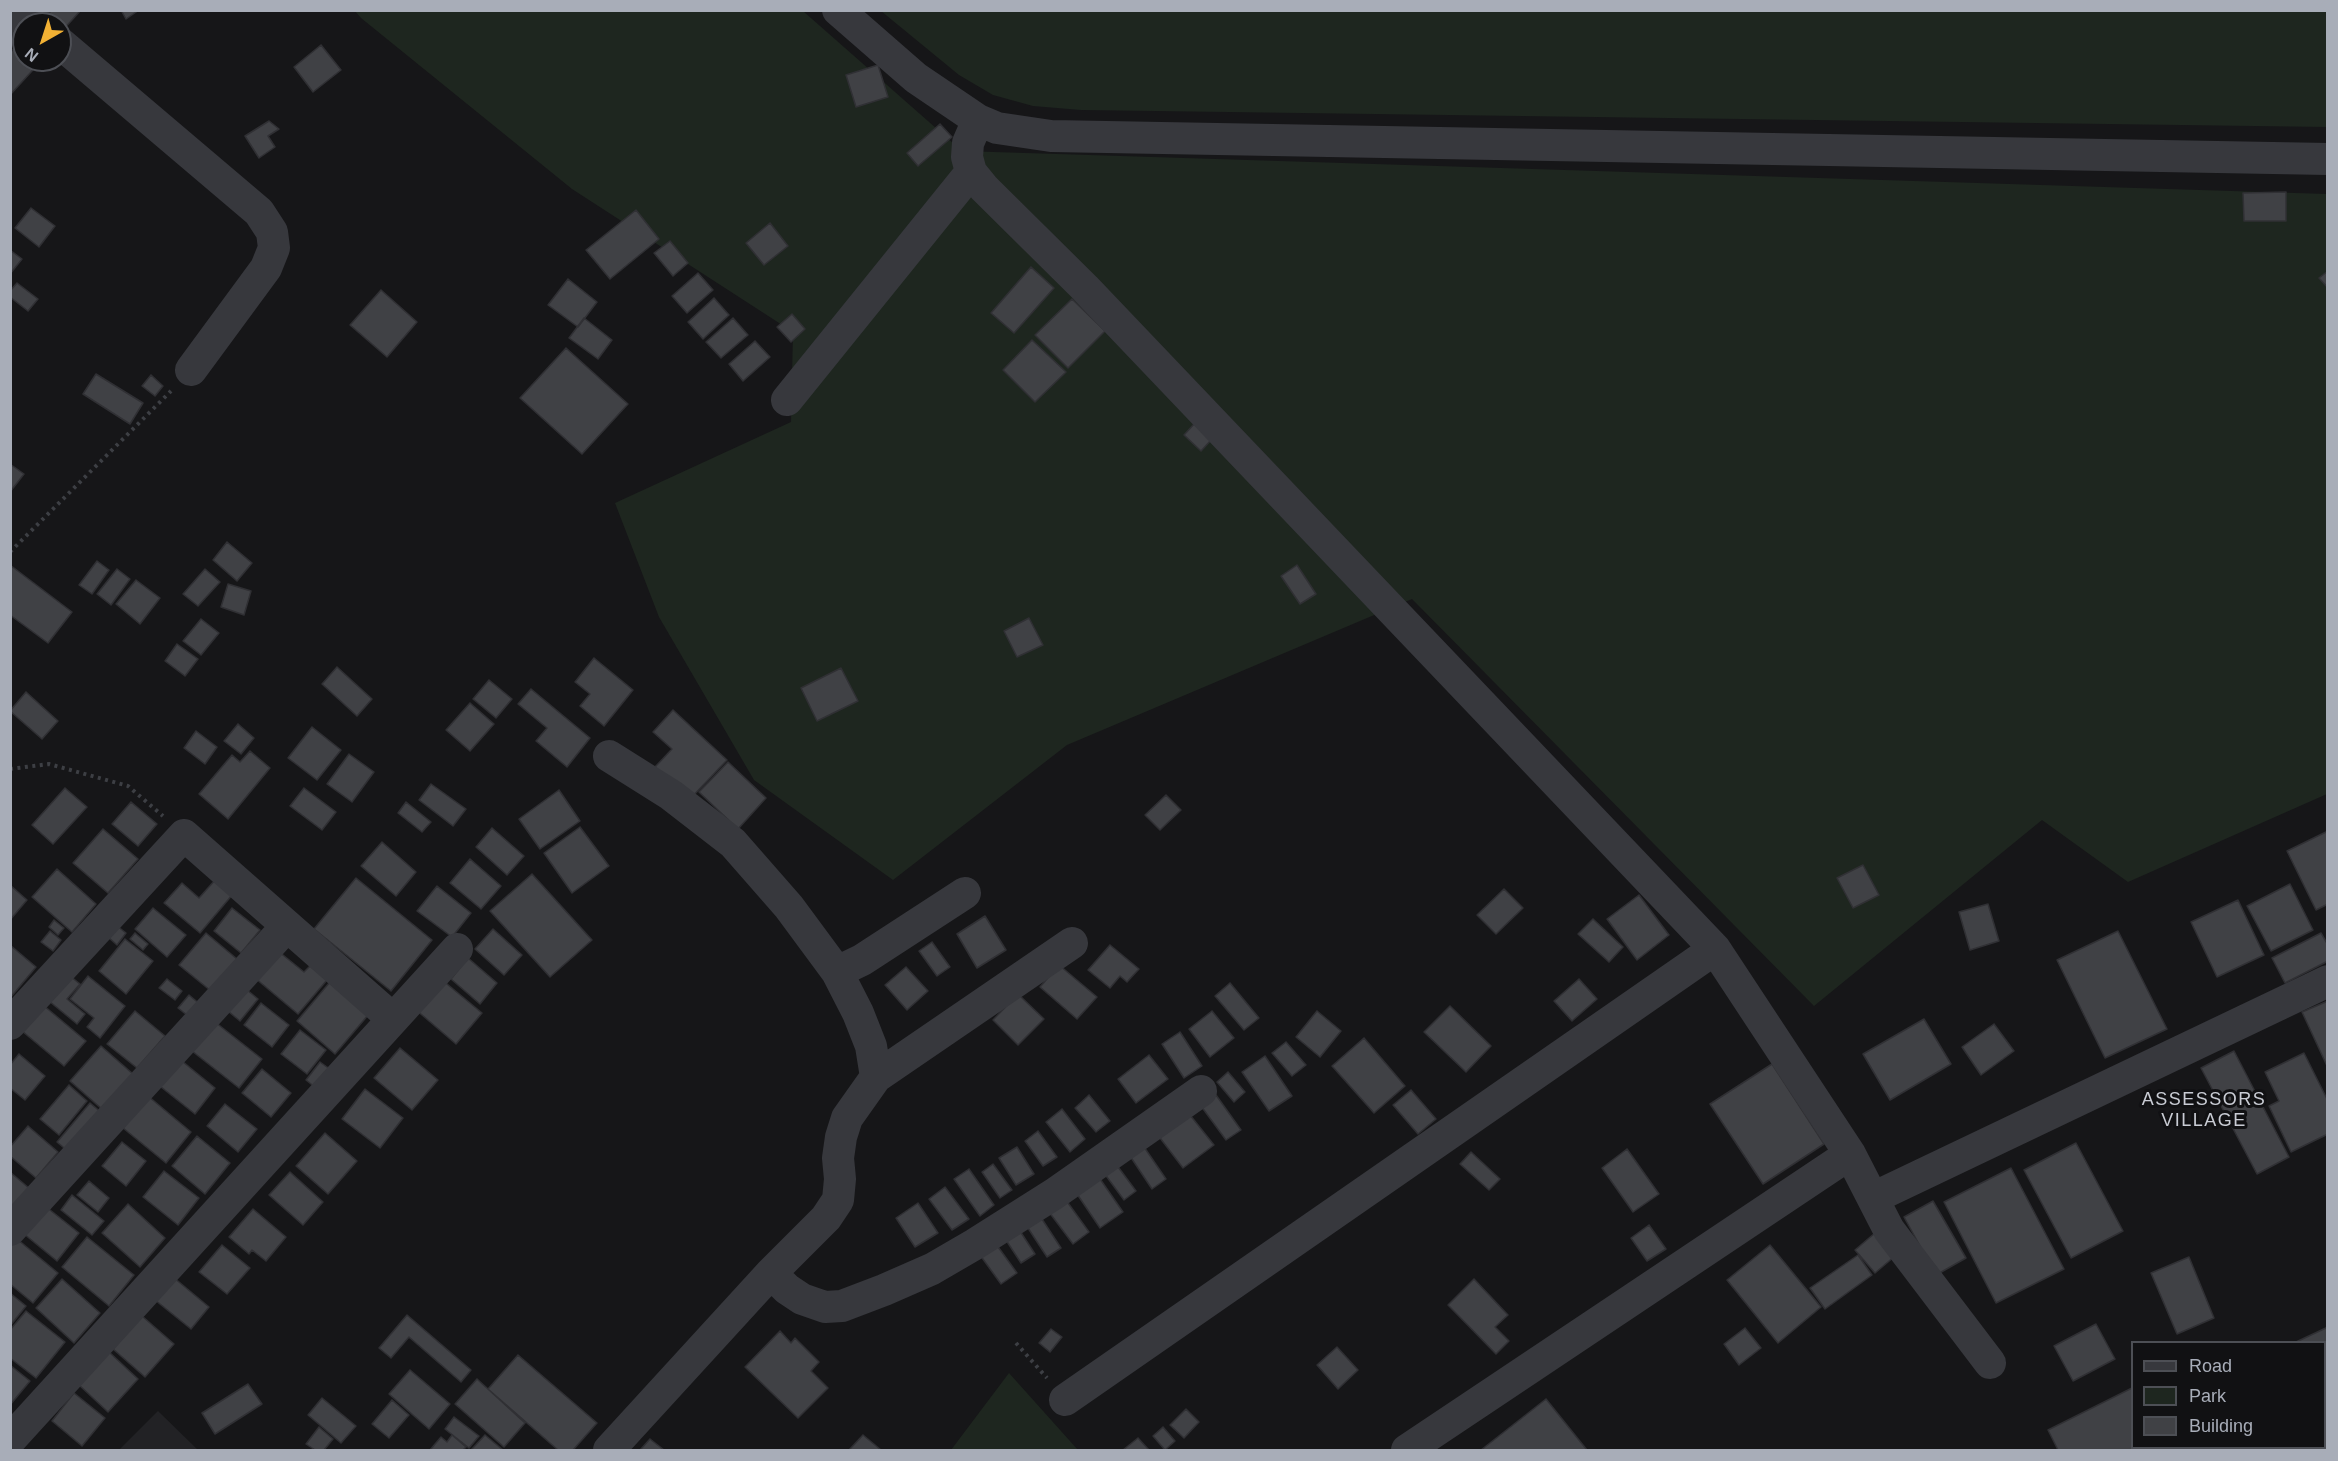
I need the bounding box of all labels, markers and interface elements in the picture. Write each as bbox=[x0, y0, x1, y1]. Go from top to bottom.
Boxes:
north arrow bbox=[12, 12, 72, 72]
text: N bbox=[22, 45, 41, 65]
district label: ASSESSORS VILLAGE bbox=[2142, 1089, 2266, 1132]
legend bbox=[2131, 1341, 2326, 1449]
text: Road bbox=[2189, 1356, 2232, 1376]
text: Park bbox=[2189, 1386, 2226, 1406]
text: Building bbox=[2189, 1416, 2253, 1436]

